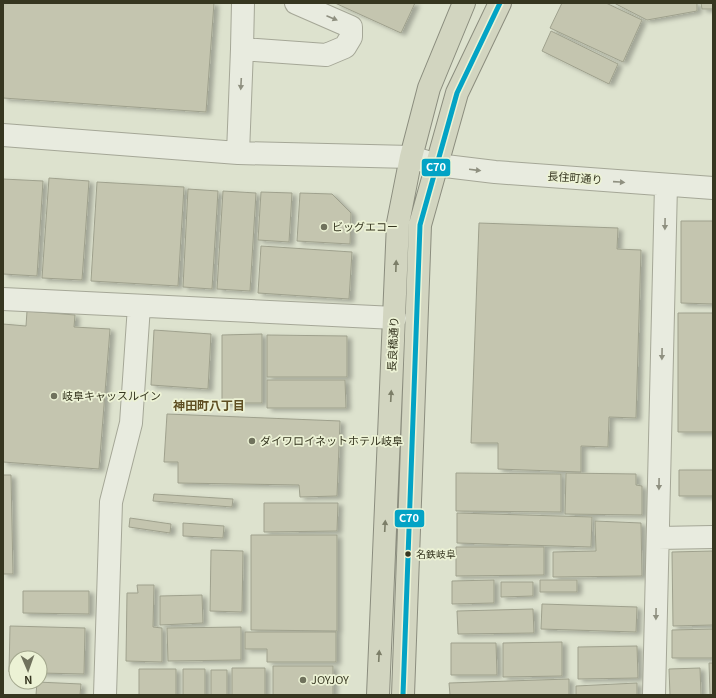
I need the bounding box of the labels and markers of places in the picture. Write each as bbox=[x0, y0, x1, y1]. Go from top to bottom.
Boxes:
place label: ビッグエコー bbox=[332, 218, 398, 234]
marker: ビッグエコー bbox=[319, 222, 329, 232]
place label: 岐阜キャッスルイン bbox=[62, 387, 161, 403]
marker: 岐阜キャッスルイン bbox=[49, 391, 59, 401]
place label: ダイワロイネットホテル岐阜 bbox=[260, 432, 403, 448]
marker: ダイワロイネットホテル岐阜 bbox=[247, 436, 257, 446]
place label: 名鉄岐阜 bbox=[416, 546, 456, 561]
marker: 名鉄岐阜 bbox=[403, 549, 413, 559]
place label: JOYJOY bbox=[311, 671, 349, 687]
marker: JOYJOY bbox=[298, 675, 308, 685]

